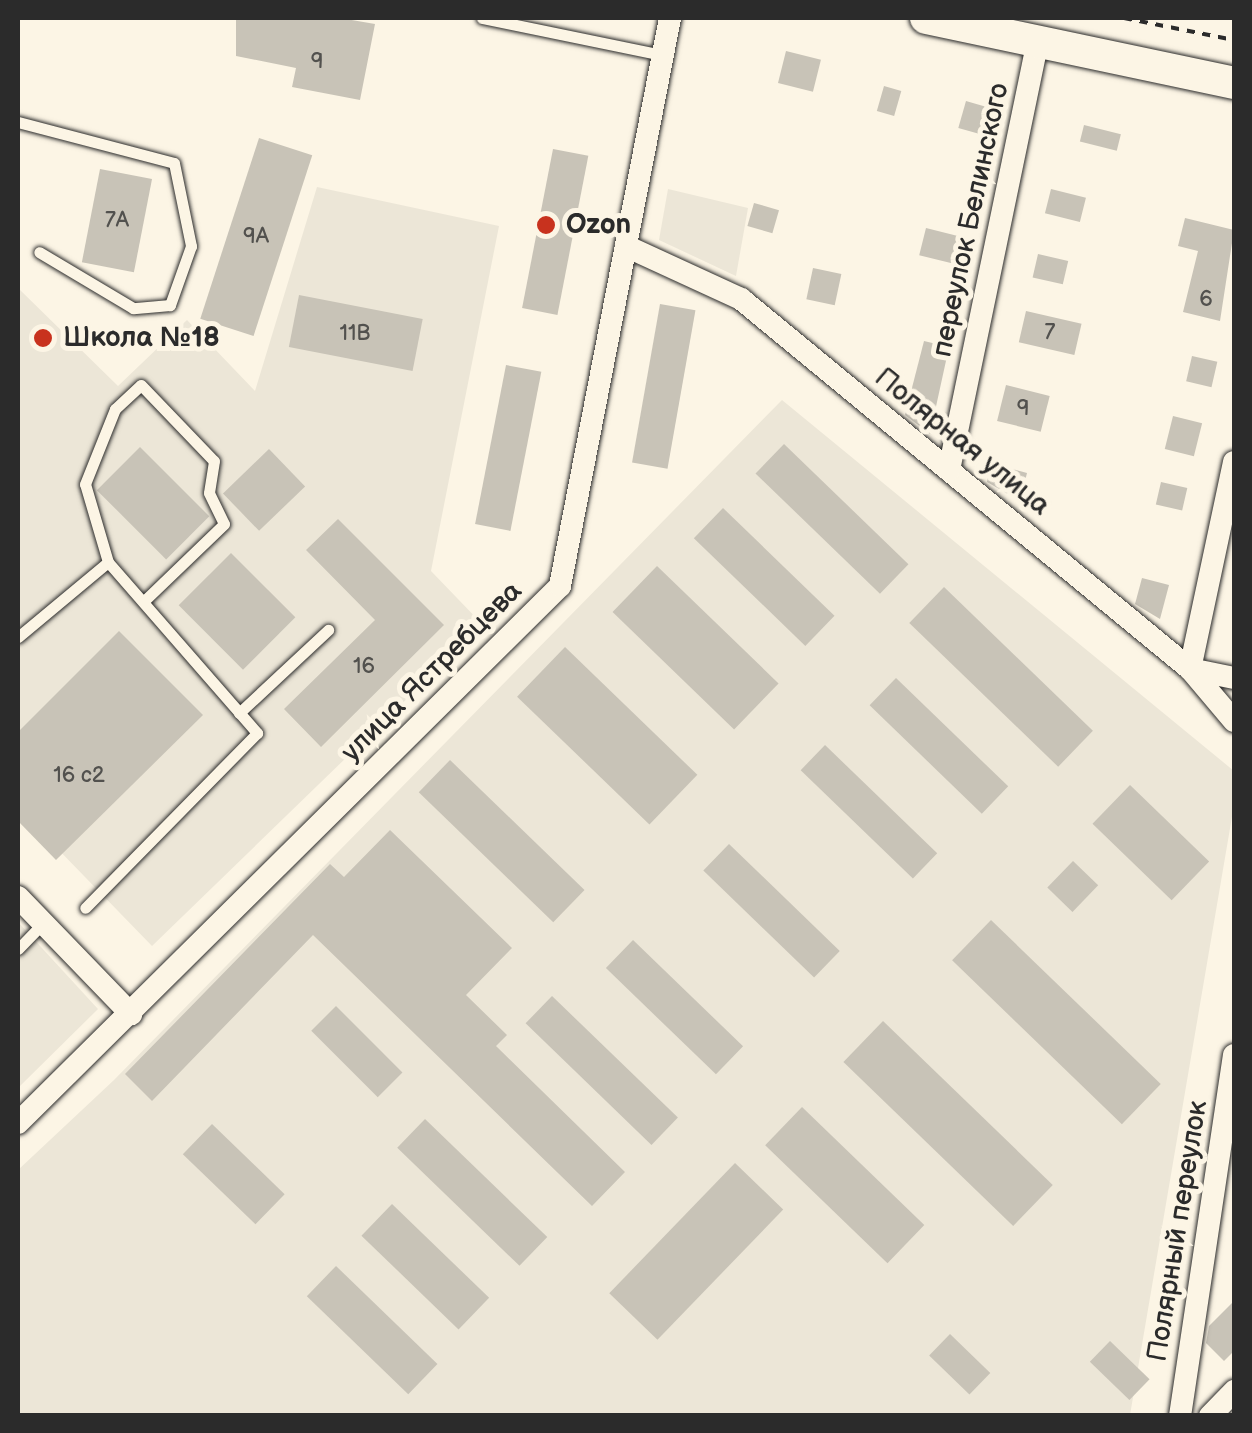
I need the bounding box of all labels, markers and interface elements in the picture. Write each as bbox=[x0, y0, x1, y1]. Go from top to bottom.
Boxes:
house number: 9 bbox=[311, 49, 323, 75]
street label: переулок Белинского bbox=[926, 80, 1016, 360]
house number: 7А bbox=[105, 208, 129, 234]
place label: Ozon bbox=[566, 208, 631, 242]
marker: Ozon bbox=[535, 214, 557, 236]
house number: 9А bbox=[243, 224, 269, 250]
house number: 6 bbox=[1199, 287, 1213, 313]
house number: 7 bbox=[1045, 320, 1055, 346]
place label: Школа №18 bbox=[63, 321, 220, 355]
house number: 11В bbox=[340, 321, 370, 347]
marker: Школа №18 bbox=[32, 327, 54, 349]
street label: Полярная улица bbox=[868, 361, 1056, 523]
house number: 9 bbox=[1017, 396, 1029, 422]
street label: улица Ястребцева bbox=[335, 575, 529, 769]
house number: 16 bbox=[353, 654, 375, 680]
house number: 16 с2 bbox=[53, 763, 105, 789]
street label: Полярный переулок bbox=[1141, 1098, 1215, 1364]

